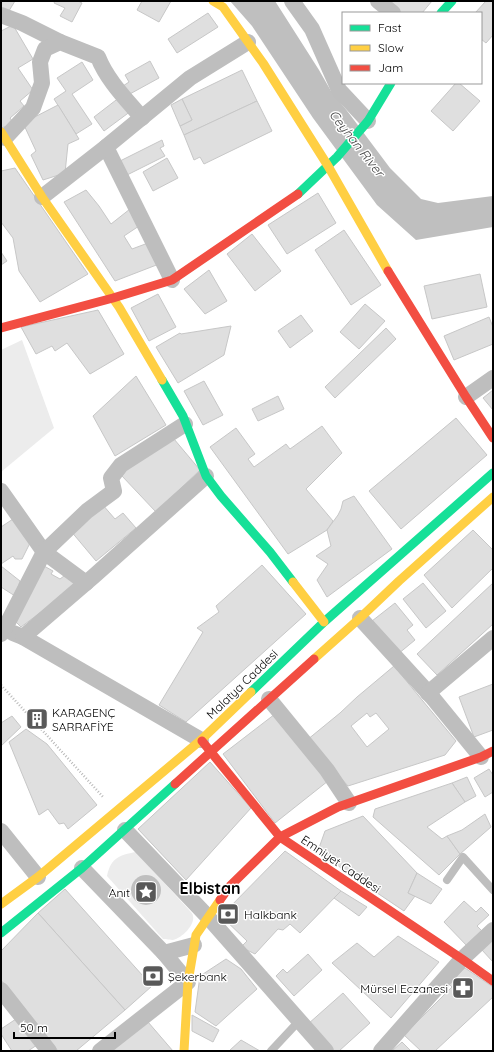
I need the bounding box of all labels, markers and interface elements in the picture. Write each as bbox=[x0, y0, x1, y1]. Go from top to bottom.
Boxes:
legend bbox=[342, 12, 482, 84]
text: Fast bbox=[378, 20, 402, 35]
text: Slow bbox=[378, 40, 404, 55]
text: Jam bbox=[378, 60, 403, 75]
water label: Ceyhan River bbox=[326, 106, 389, 181]
street label: Malatya Caddesi bbox=[203, 646, 281, 722]
place label: KARAGENÇ SARRAFİYE bbox=[52, 705, 116, 734]
building icon: KARAGENÇ SARRAFİYE bbox=[24, 706, 50, 732]
street label: Emniyet Caddesi bbox=[298, 832, 384, 896]
district label: Elbistan bbox=[179, 878, 241, 898]
place icon: Anıt bbox=[133, 879, 159, 905]
place label: Anıt bbox=[109, 885, 130, 900]
bank icon: Halkbank bbox=[215, 901, 241, 927]
place label: Halkbank bbox=[244, 907, 297, 922]
bank icon: Şekerbank bbox=[140, 963, 166, 989]
place label: Şekerbank bbox=[168, 969, 227, 984]
pharmacy icon: Mürsel Eczanesi bbox=[450, 975, 476, 1001]
place label: Mürsel Eczanesi bbox=[360, 981, 448, 996]
scale bar bbox=[14, 1014, 115, 1040]
text: 50 m bbox=[20, 1020, 48, 1035]

